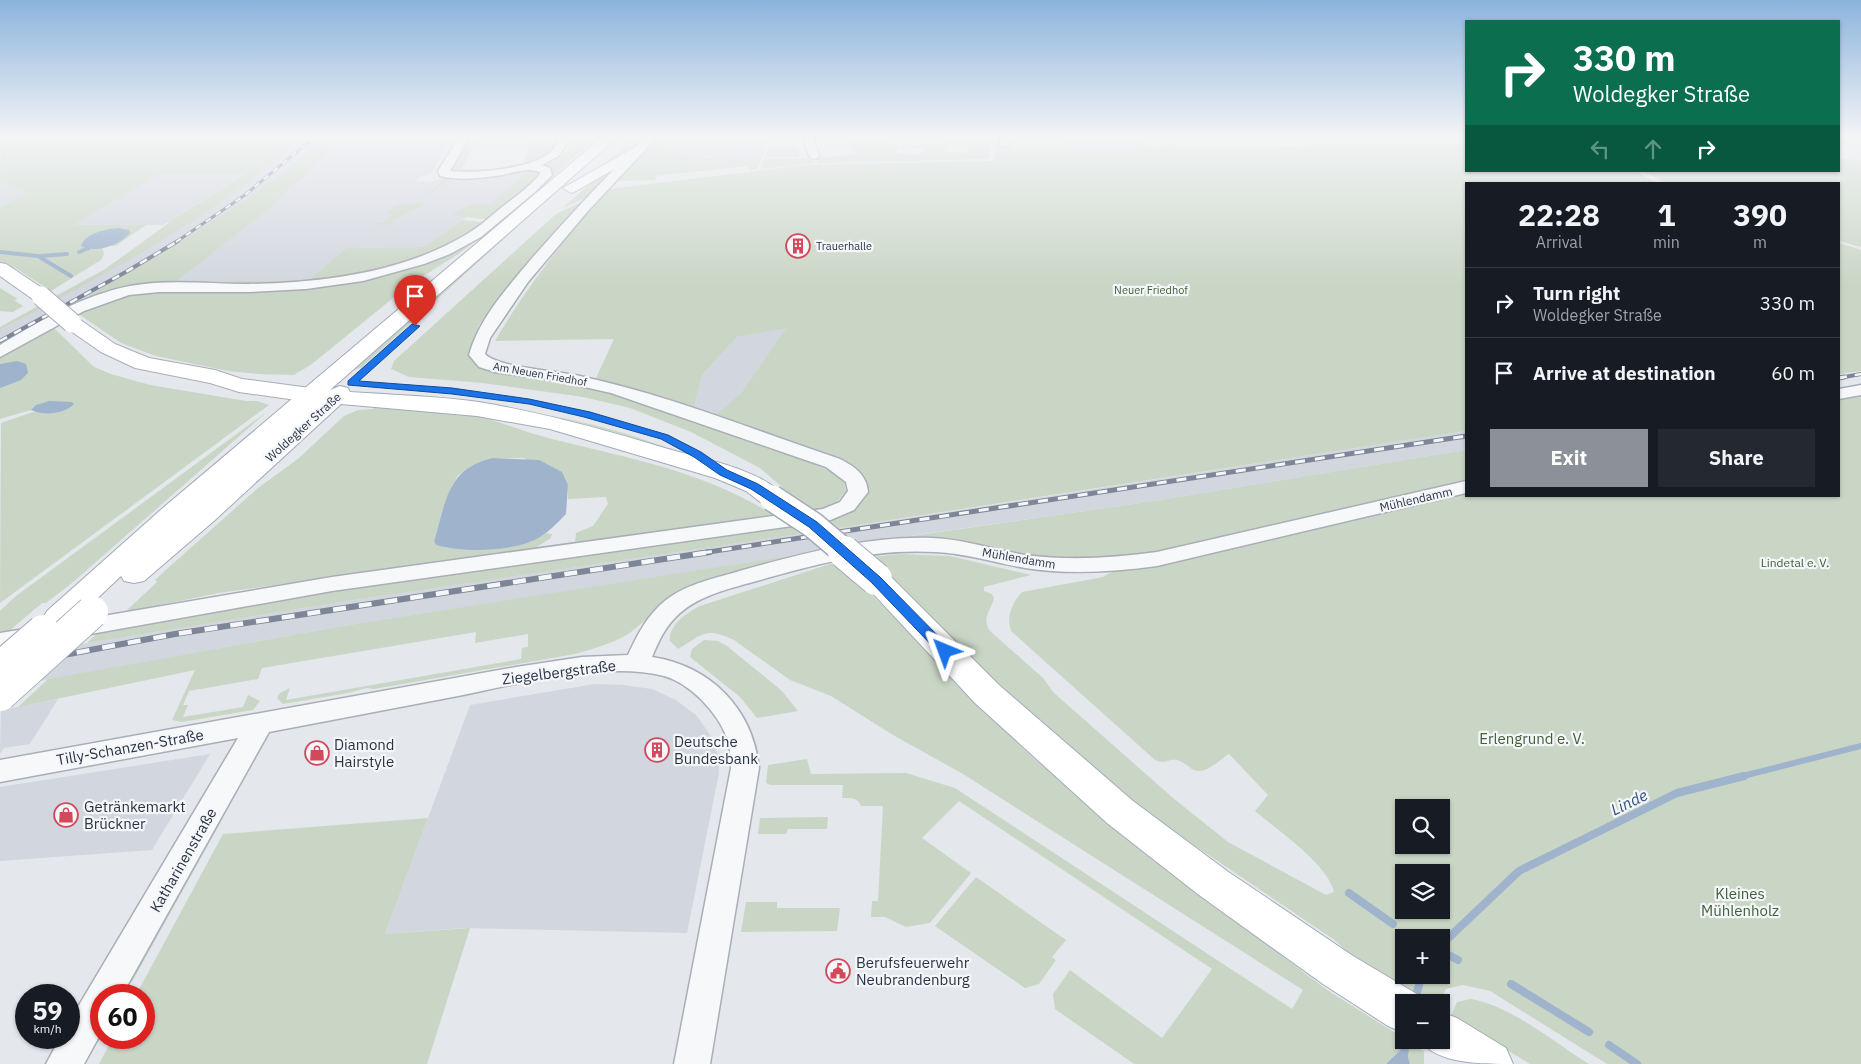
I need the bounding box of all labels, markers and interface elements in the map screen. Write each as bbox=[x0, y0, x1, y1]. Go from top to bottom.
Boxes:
text: 330 m bbox=[1573, 35, 1676, 81]
icon: right bbox=[1490, 40, 1555, 105]
text: Woldegker Straße bbox=[1573, 79, 1750, 108]
icon: left bbox=[1586, 135, 1614, 163]
icon: ahead bbox=[1639, 135, 1667, 163]
icon: right bbox=[1692, 135, 1720, 163]
text: 22:28 bbox=[1518, 195, 1600, 234]
text: 1 bbox=[1657, 195, 1675, 234]
text: 390 bbox=[1733, 195, 1787, 234]
text: Arrival bbox=[1536, 232, 1582, 252]
text: min bbox=[1653, 232, 1680, 252]
text: m bbox=[1753, 232, 1767, 252]
building icon: Trauerhalle bbox=[785, 233, 811, 259]
place label: Trauerhalle bbox=[816, 239, 872, 253]
pin bbox=[394, 275, 436, 326]
text: Turn right bbox=[1533, 281, 1620, 305]
icon: arrive bbox=[401, 282, 429, 310]
park label: Neuer Friedhof bbox=[1114, 283, 1188, 297]
icon: right bbox=[1490, 289, 1518, 317]
text: 330 m bbox=[1760, 291, 1815, 315]
text: Woldegker Straße bbox=[1533, 305, 1662, 325]
street label: Am Neuen Friedhof bbox=[492, 359, 589, 389]
icon: arrive bbox=[1490, 359, 1518, 387]
text: Arrive at destination bbox=[1533, 361, 1716, 385]
text: 60 m bbox=[1771, 361, 1815, 385]
street label: Woldegker Straße bbox=[262, 389, 344, 465]
button: Exit bbox=[1490, 429, 1648, 487]
button: Share bbox=[1658, 429, 1815, 487]
street label: Mühlendamm bbox=[1378, 483, 1454, 515]
street label: Mühlendamm bbox=[981, 544, 1057, 572]
park label: Lindetal e. V. bbox=[1761, 555, 1829, 570]
position arrow bbox=[918, 624, 970, 676]
street label: Ziegelbergstraße bbox=[501, 656, 617, 688]
street label: Tilly-Schanzen-Straße bbox=[55, 725, 205, 769]
park label: Erlengrund e. V. bbox=[1479, 729, 1585, 748]
place label: Deutsche Bundesbank bbox=[674, 732, 758, 768]
place label: Diamond Hairstyle bbox=[334, 735, 395, 771]
building icon: Deutsche Bundesbank bbox=[644, 737, 670, 763]
shop icon: Diamond Hairstyle bbox=[304, 740, 330, 766]
water label: Linde bbox=[1607, 785, 1651, 819]
place label: Getränkemarkt Brückner bbox=[84, 797, 185, 833]
map controls bbox=[1395, 799, 1450, 1049]
button: search bbox=[1395, 799, 1450, 854]
shop icon: Getränkemarkt Brückner bbox=[53, 802, 79, 828]
street label: Katharinenstraße bbox=[145, 804, 221, 916]
button: layers bbox=[1395, 864, 1450, 919]
park label: Kleines Mühlenholz bbox=[1701, 884, 1779, 920]
button: + bbox=[1395, 929, 1450, 984]
place label: Berufsfeuerwehr Neubrandenburg bbox=[856, 953, 970, 989]
public building icon: Berufsfeuerwehr Neubrandenburg bbox=[825, 958, 851, 984]
speed limit sign: 60 bbox=[90, 984, 155, 1049]
text: 59 bbox=[32, 994, 63, 1027]
button: − bbox=[1395, 994, 1450, 1049]
text: km/h bbox=[33, 1021, 62, 1036]

